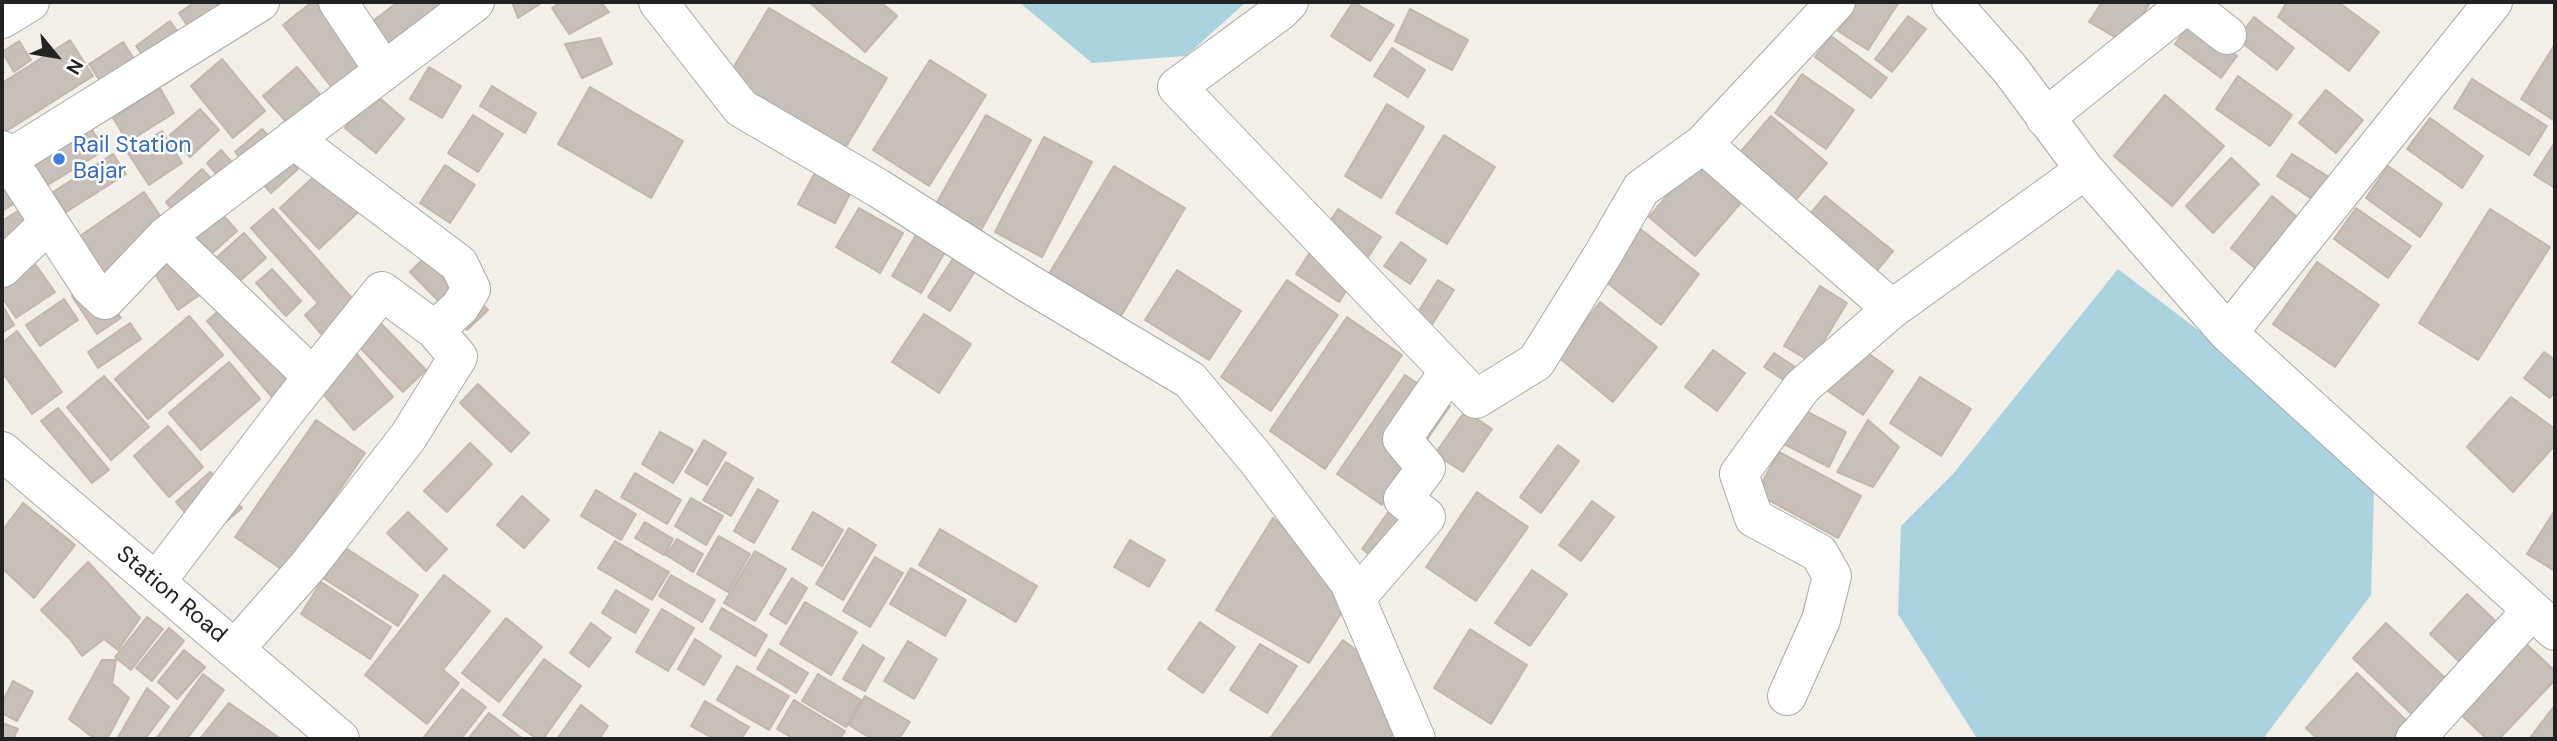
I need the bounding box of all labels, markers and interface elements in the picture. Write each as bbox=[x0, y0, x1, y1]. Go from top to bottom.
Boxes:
north arrow bbox=[21, 21, 91, 91]
text: N bbox=[60, 54, 89, 79]
place label: Rail Station Bajar bbox=[73, 132, 192, 186]
marker: Rail Station Bajar bbox=[51, 151, 67, 167]
street label: Station Road bbox=[110, 541, 232, 649]

